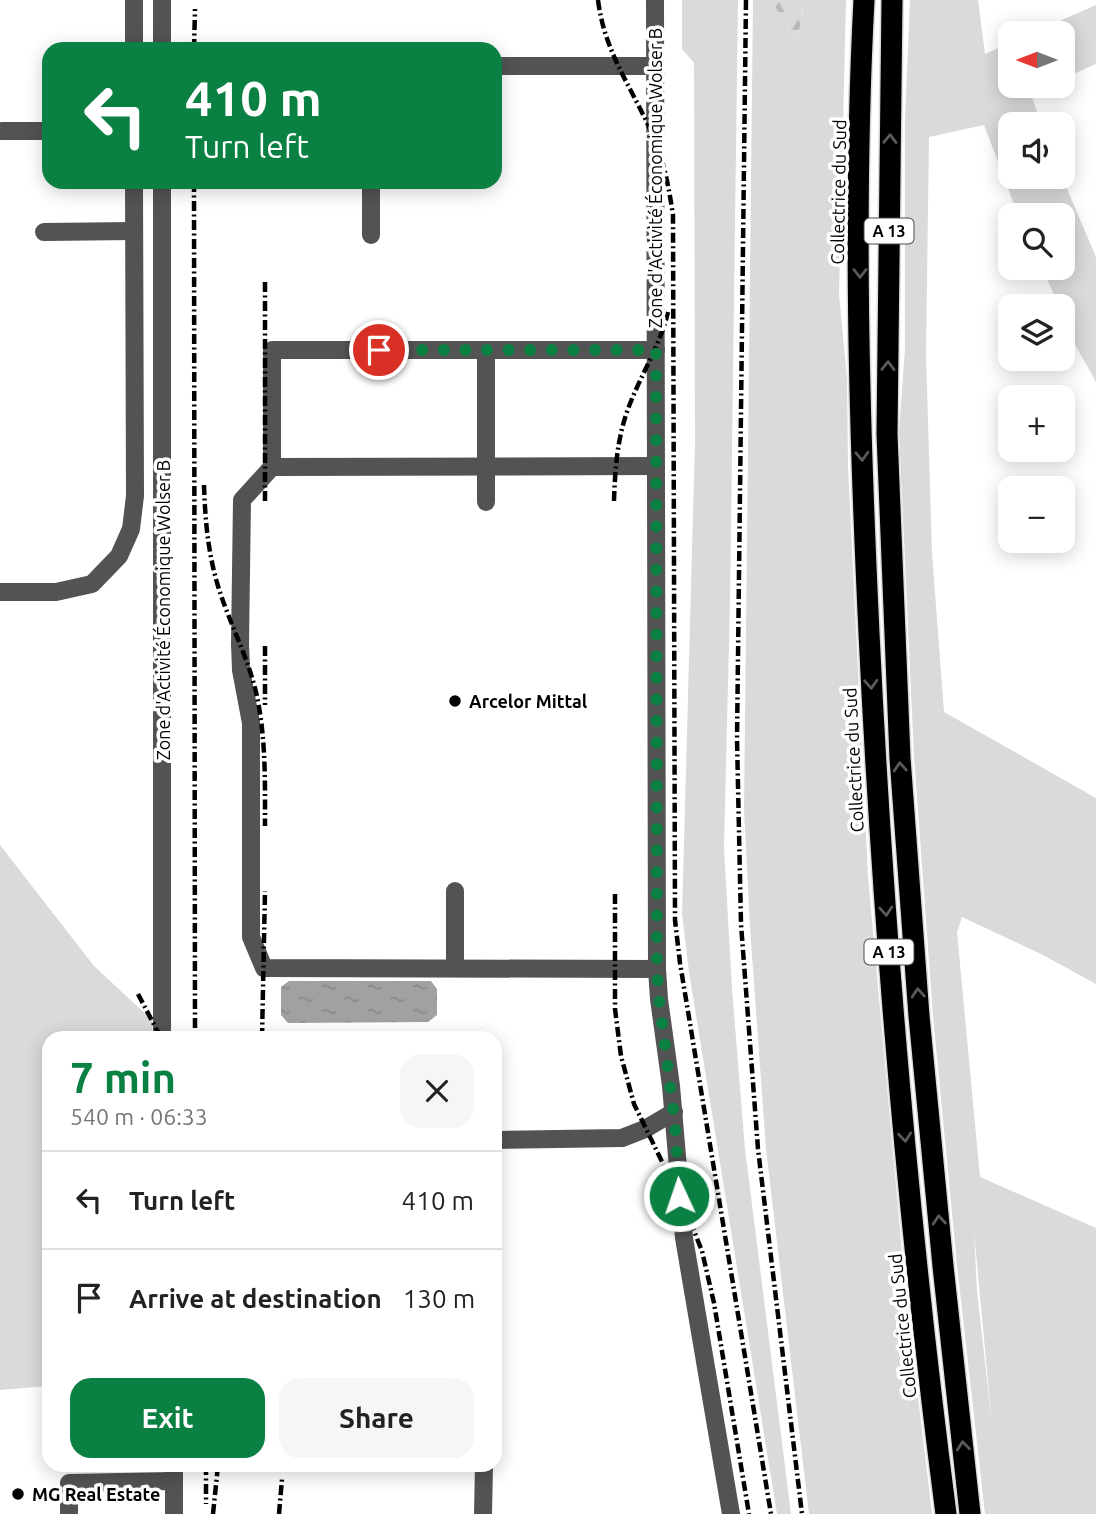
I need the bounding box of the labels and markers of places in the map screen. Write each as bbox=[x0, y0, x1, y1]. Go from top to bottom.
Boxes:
pin bbox=[349, 320, 409, 380]
place label: Arcelor Mittal bbox=[469, 691, 588, 711]
marker: Arcelor Mittal bbox=[447, 693, 463, 709]
place label: MG Real Estate bbox=[32, 1484, 160, 1504]
marker: MG Real Estate bbox=[10, 1486, 26, 1502]

